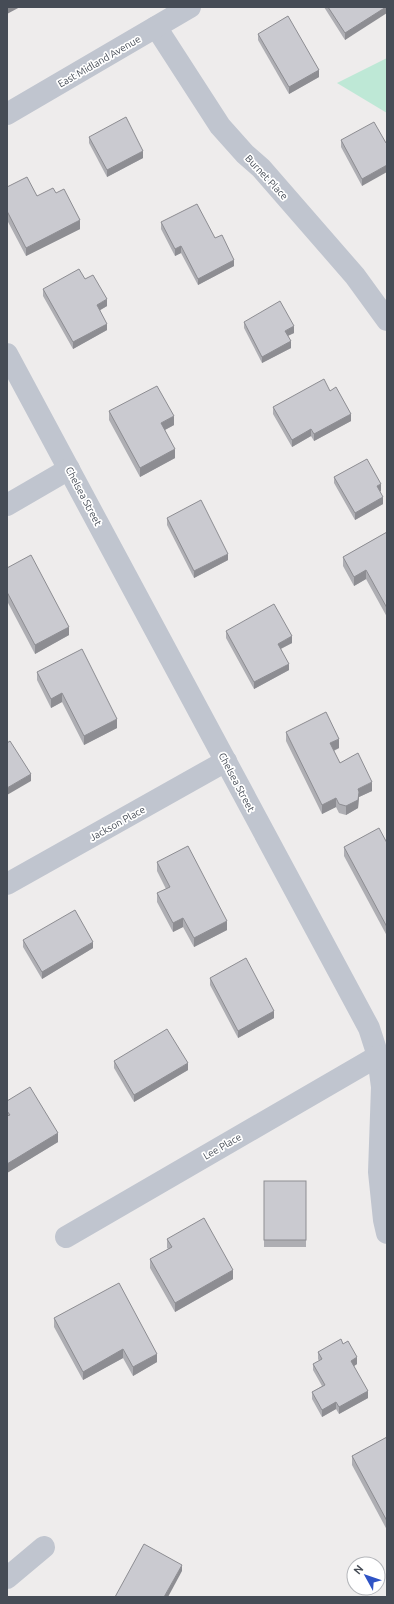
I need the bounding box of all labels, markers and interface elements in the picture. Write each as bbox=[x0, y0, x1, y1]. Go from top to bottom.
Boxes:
street label: East Midland Avenue bbox=[56, 33, 143, 90]
street label: Burnet Place bbox=[243, 153, 290, 202]
street label: Chelsea Street bbox=[63, 465, 104, 528]
street label: Chelsea Street bbox=[216, 751, 257, 814]
street label: Jackson Place bbox=[88, 804, 147, 843]
street label: Lee Place bbox=[201, 1131, 243, 1162]
north arrow bbox=[346, 1556, 386, 1596]
text: N bbox=[351, 1563, 366, 1577]

